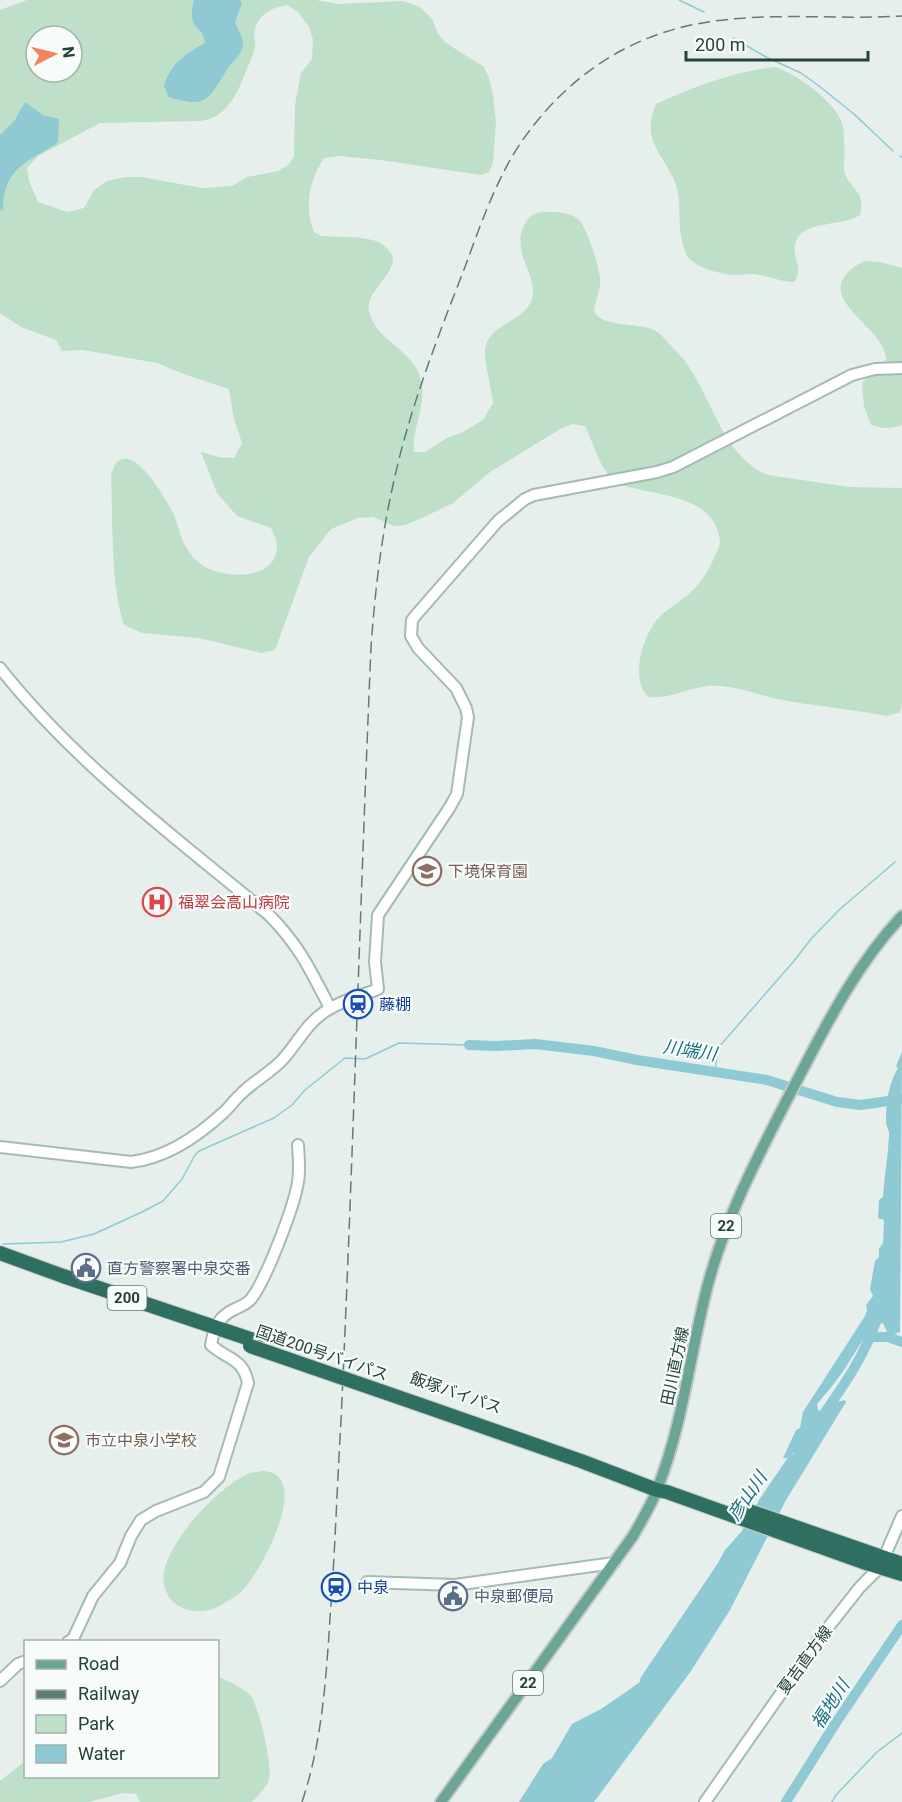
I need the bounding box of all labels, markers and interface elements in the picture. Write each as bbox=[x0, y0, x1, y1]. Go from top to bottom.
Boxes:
north arrow bbox=[24, 24, 84, 84]
scale bar bbox=[686, 24, 868, 62]
text: 200 m bbox=[695, 34, 746, 55]
text: N bbox=[58, 45, 79, 59]
school or university icon: 下境保育園 bbox=[411, 855, 443, 887]
place label: 下境保育園 bbox=[448, 862, 528, 881]
hospital icon: 福翠会高山病院 bbox=[141, 886, 173, 918]
place label: 福翠会高山病院 bbox=[178, 893, 290, 912]
station icon: 藤棚 bbox=[342, 988, 374, 1020]
place label: 藤棚 bbox=[379, 995, 411, 1014]
water label: 川端川 bbox=[662, 1035, 720, 1065]
road number: 22 bbox=[711, 1214, 741, 1238]
public building icon: 直方警察署中泉交番 bbox=[70, 1252, 102, 1284]
place label: 直方警察署中泉交番 bbox=[107, 1259, 251, 1278]
road number: 200 bbox=[108, 1286, 146, 1310]
street label: 国道200号バイパス bbox=[253, 1321, 391, 1385]
street label: 田川直方線 bbox=[657, 1325, 693, 1407]
street label: 飯塚バイパス bbox=[408, 1368, 504, 1418]
school or university icon: 市立中泉小学校 bbox=[48, 1424, 80, 1456]
place label: 市立中泉小学校 bbox=[85, 1431, 197, 1450]
water label: 彦山川 bbox=[723, 1466, 772, 1524]
station icon: 中泉 bbox=[320, 1571, 352, 1603]
place label: 中泉 bbox=[357, 1578, 389, 1597]
public building icon: 中泉郵便局 bbox=[437, 1580, 469, 1612]
place label: 中泉郵便局 bbox=[474, 1587, 554, 1606]
street label: 夏吉直方線 bbox=[774, 1622, 836, 1698]
legend bbox=[24, 1640, 219, 1778]
text: Road bbox=[78, 1653, 119, 1674]
road number: 22 bbox=[513, 1671, 543, 1695]
water label: 福地川 bbox=[806, 1674, 855, 1732]
text: Railway bbox=[78, 1683, 140, 1704]
text: Park bbox=[78, 1713, 115, 1734]
text: Water bbox=[78, 1743, 125, 1764]

